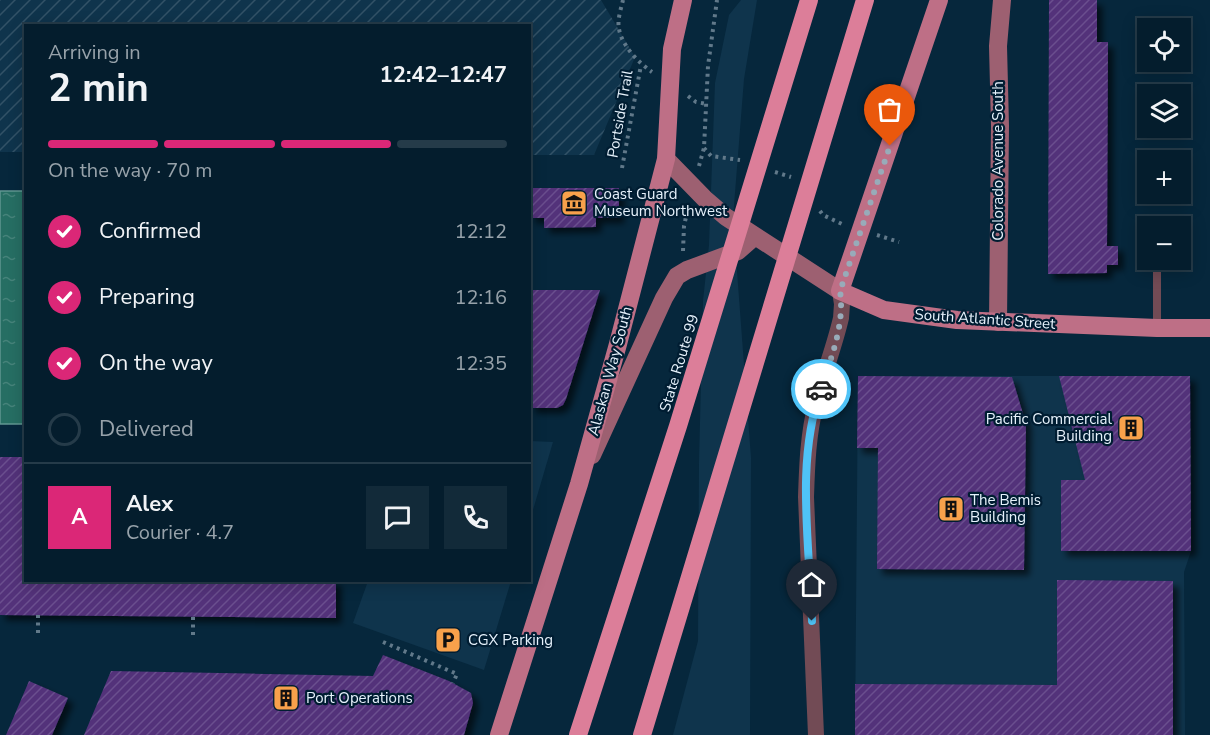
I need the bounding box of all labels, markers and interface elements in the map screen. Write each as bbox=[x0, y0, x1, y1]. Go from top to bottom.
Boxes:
map controls bbox=[1137, 18, 1191, 270]
button: locate bbox=[1137, 18, 1191, 72]
text: Arriving in bbox=[48, 39, 141, 66]
text: 12:42–12:47 bbox=[379, 60, 507, 90]
text: 2 min bbox=[48, 62, 149, 115]
street label: Portside Trail bbox=[602, 68, 638, 159]
street label: Colorado Avenue South bbox=[988, 81, 1008, 241]
pin bbox=[864, 84, 915, 146]
button: layers bbox=[1137, 84, 1191, 138]
icon: bag bbox=[873, 93, 906, 126]
button: + bbox=[1137, 150, 1191, 204]
text: On the way · 70 m bbox=[48, 157, 212, 184]
place label: Coast Guard Museum Northwest bbox=[594, 184, 728, 221]
museum icon: Coast Guard Museum Northwest bbox=[559, 188, 589, 218]
icon: check bbox=[48, 215, 81, 248]
text: Confirmed bbox=[99, 216, 201, 246]
button: − bbox=[1137, 216, 1191, 270]
text: 12:12 bbox=[454, 218, 507, 245]
icon: check bbox=[48, 281, 81, 314]
text: Preparing bbox=[99, 282, 195, 312]
text: 12:16 bbox=[454, 284, 507, 311]
street label: Alaskan Way South bbox=[583, 304, 637, 438]
street label: South Atlantic Street bbox=[914, 304, 1057, 334]
street label: State Route 99 bbox=[655, 312, 703, 414]
icon: check bbox=[48, 347, 81, 380]
text: On the way bbox=[99, 348, 213, 378]
text: 12:35 bbox=[454, 350, 507, 377]
courier bbox=[791, 359, 851, 419]
icon: car bbox=[805, 373, 838, 406]
place label: Pacific Commercial Building bbox=[986, 409, 1113, 446]
building icon: Pacific Commercial Building bbox=[1116, 413, 1146, 443]
text: Delivered bbox=[99, 414, 194, 444]
button: chat bbox=[366, 486, 429, 549]
button: phone bbox=[444, 486, 507, 549]
text: Alex bbox=[126, 489, 173, 519]
place label: The Bemis Building bbox=[970, 490, 1041, 527]
building icon: The Bemis Building bbox=[936, 494, 966, 524]
text: A bbox=[71, 502, 88, 532]
text: Courier · 4.7 bbox=[126, 519, 234, 546]
pin bbox=[786, 559, 837, 621]
icon: home bbox=[795, 568, 828, 601]
parking icon: CGX Parking bbox=[433, 625, 463, 655]
place label: CGX Parking bbox=[468, 630, 553, 650]
building icon: Port Operations bbox=[271, 683, 301, 713]
place label: Port Operations bbox=[306, 688, 413, 708]

